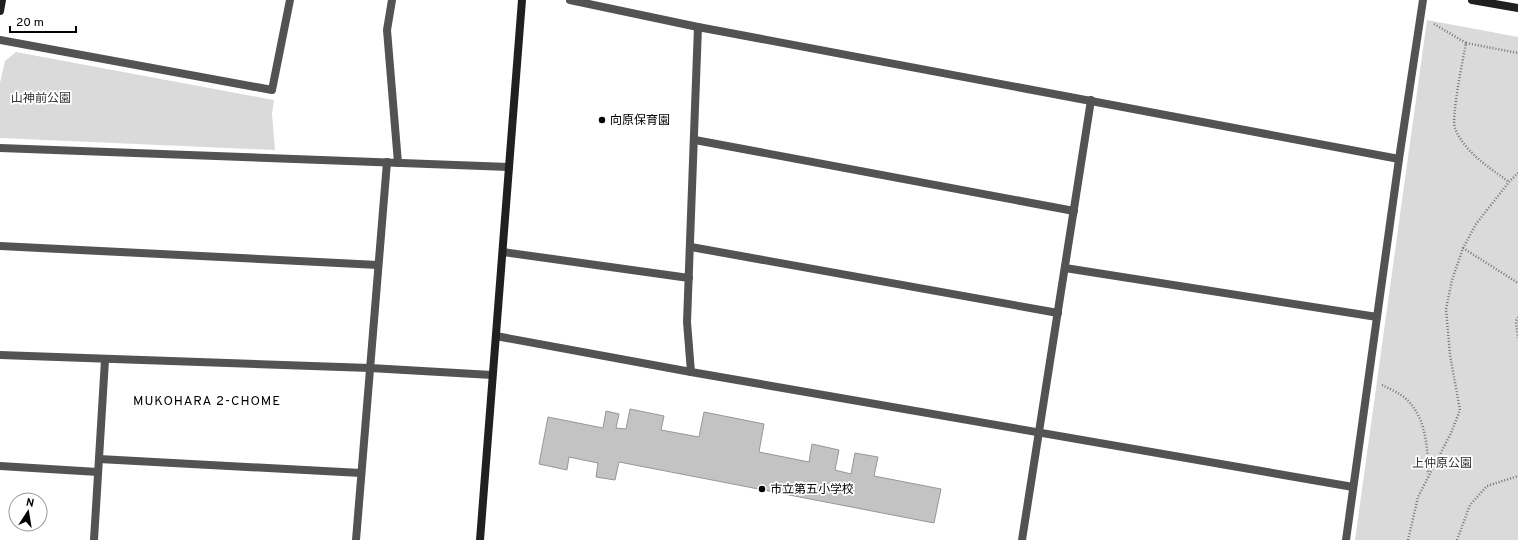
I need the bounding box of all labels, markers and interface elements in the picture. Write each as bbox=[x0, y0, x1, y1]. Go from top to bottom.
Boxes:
scale bar bbox=[10, 8, 76, 34]
text: 20 m bbox=[16, 15, 44, 31]
park label: 山神前公園 bbox=[11, 91, 71, 107]
place label: 向原保育園 bbox=[610, 113, 670, 129]
marker: 向原保育園 bbox=[597, 115, 607, 125]
district label: MUKOHARA 2-CHOME bbox=[133, 394, 281, 410]
park label: 上仲原公園 bbox=[1412, 456, 1472, 472]
place label: 市立第五小学校 bbox=[770, 482, 854, 498]
marker: 市立第五小学校 bbox=[757, 484, 767, 494]
north arrow bbox=[8, 492, 48, 532]
text: N bbox=[25, 496, 35, 511]

